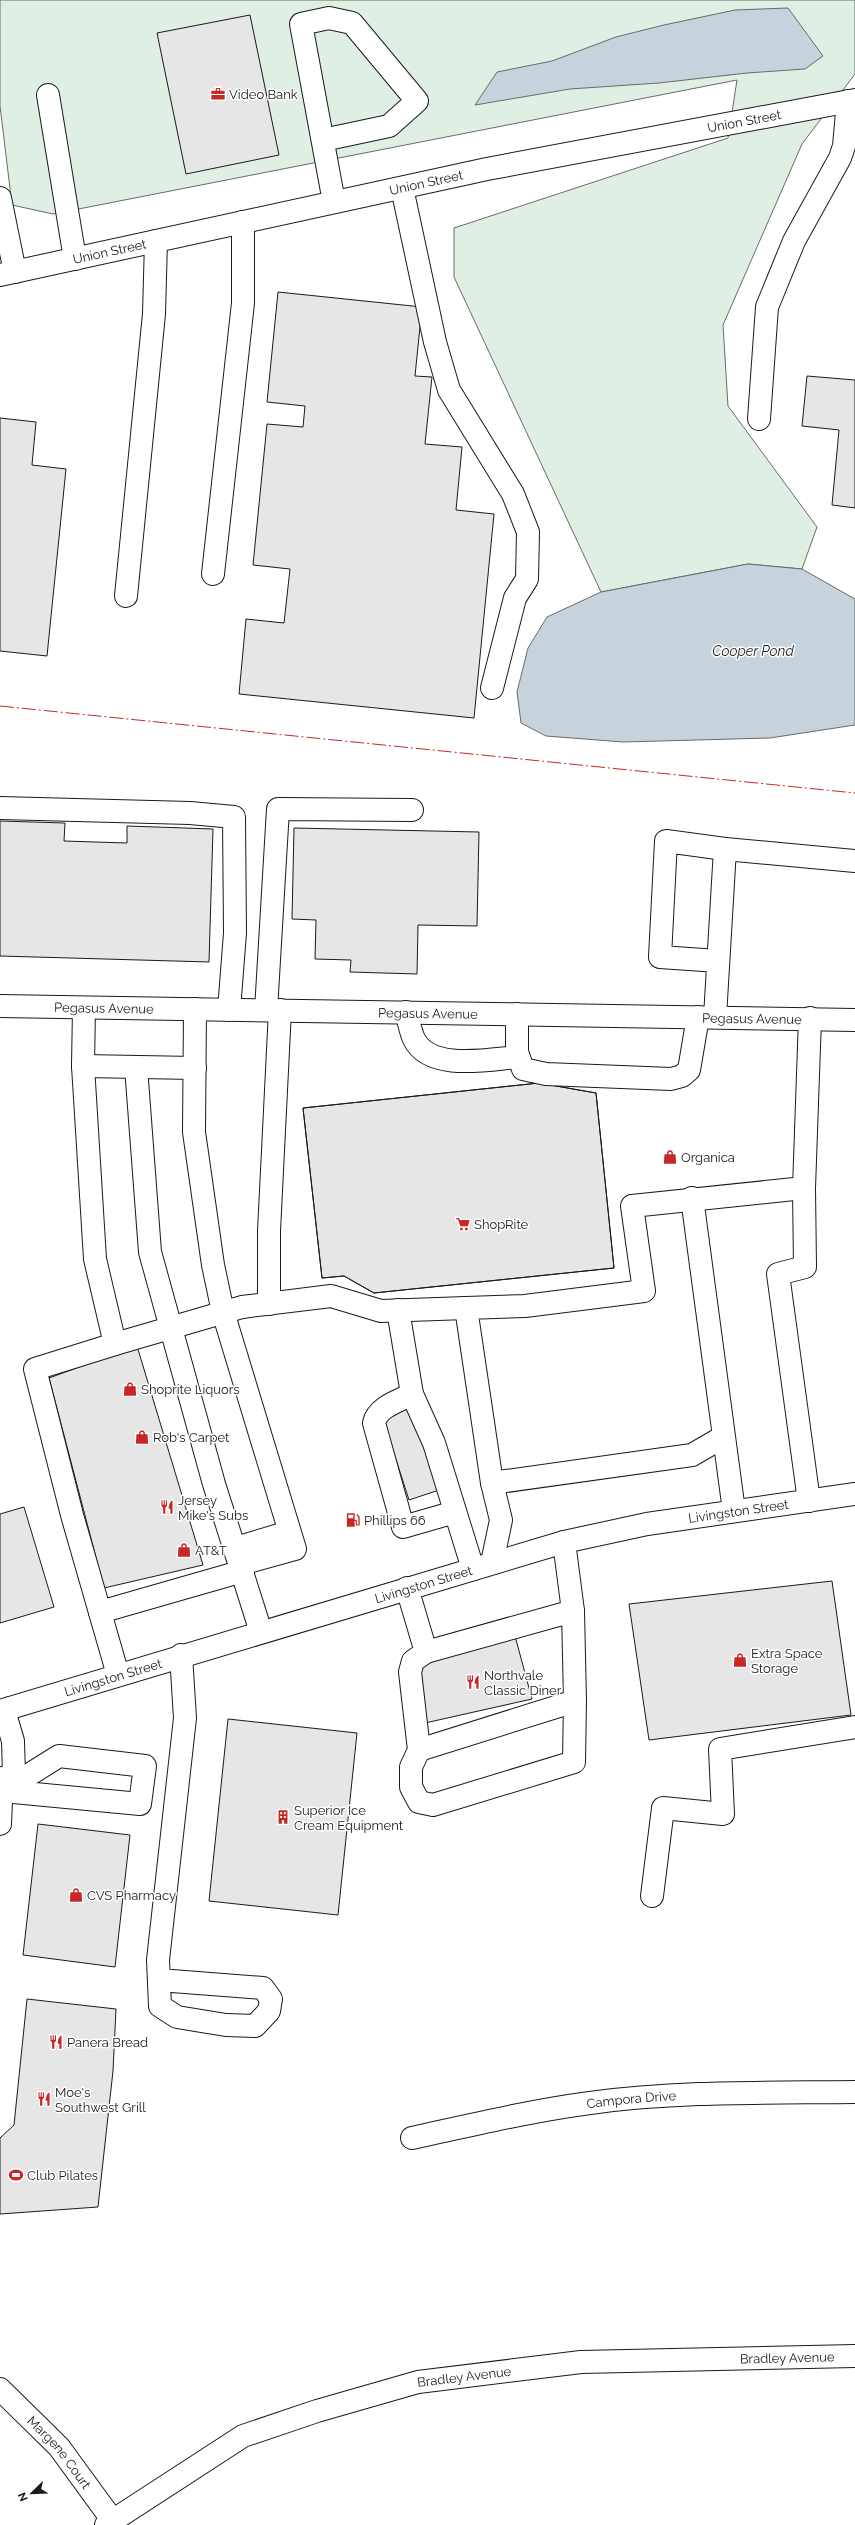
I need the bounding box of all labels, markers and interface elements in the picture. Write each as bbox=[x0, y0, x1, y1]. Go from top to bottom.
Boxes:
office icon: Video Bank bbox=[210, 86, 226, 102]
place label: Video Bank bbox=[229, 87, 298, 102]
street label: Union Street bbox=[706, 107, 783, 136]
street label: Union Street bbox=[388, 167, 465, 198]
street label: Union Street bbox=[71, 236, 148, 267]
water label: Cooper Pond bbox=[712, 643, 794, 659]
street label: Pegasus Avenue bbox=[54, 1000, 154, 1017]
street label: Pegasus Avenue bbox=[378, 1005, 478, 1022]
street label: Pegasus Avenue bbox=[702, 1010, 802, 1027]
shop icon: Organica bbox=[662, 1149, 678, 1165]
place label: Organica bbox=[681, 1150, 735, 1165]
supermarket icon: ShopRite bbox=[455, 1216, 471, 1232]
place label: ShopRite bbox=[474, 1217, 529, 1232]
shop icon: Shoprite Liquors bbox=[122, 1381, 138, 1397]
place label: Shoprite Liquors bbox=[141, 1382, 240, 1397]
shop icon: Rob's Carpet bbox=[134, 1429, 150, 1445]
place label: Rob's Carpet bbox=[153, 1430, 230, 1445]
place label: Jersey Mike's Subs bbox=[178, 1493, 248, 1523]
street label: Livingston Street bbox=[687, 1497, 790, 1526]
restaurant icon: Jersey Mike's Subs bbox=[159, 1499, 175, 1515]
fuel station icon: Phillips 66 bbox=[345, 1512, 361, 1528]
place label: Phillips 66 bbox=[364, 1513, 426, 1528]
shop icon: AT&T bbox=[176, 1542, 192, 1558]
place label: AT&T bbox=[195, 1543, 227, 1558]
street label: Livingston Street bbox=[373, 1563, 475, 1606]
place label: Extra Space Storage bbox=[751, 1646, 823, 1676]
shop icon: Extra Space Storage bbox=[732, 1652, 748, 1668]
street label: Livingston Street bbox=[63, 1656, 164, 1699]
place label: Northvale Classic Diner bbox=[484, 1668, 562, 1698]
restaurant icon: Northvale Classic Diner bbox=[465, 1674, 481, 1690]
place label: Superior Ice Cream Equipment bbox=[294, 1803, 404, 1833]
building icon: Superior Ice Cream Equipment bbox=[275, 1809, 291, 1825]
shop icon: CVS Pharmacy bbox=[68, 1887, 84, 1903]
place label: CVS Pharmacy bbox=[87, 1888, 176, 1903]
restaurant icon: Panera Bread bbox=[48, 2034, 64, 2050]
place label: Panera Bread bbox=[67, 2035, 148, 2050]
place label: Moe's Southwest Grill bbox=[55, 2085, 146, 2115]
street label: Campora Drive bbox=[586, 2088, 677, 2111]
restaurant icon: Moe's Southwest Grill bbox=[36, 2091, 52, 2107]
sports icon: Club Pilates bbox=[8, 2167, 24, 2183]
place label: Club Pilates bbox=[27, 2168, 98, 2183]
street label: Bradley Avenue bbox=[740, 2349, 835, 2367]
street label: Bradley Avenue bbox=[416, 2364, 512, 2390]
street label: Margene Court bbox=[24, 2413, 94, 2492]
north arrow bbox=[12, 2473, 52, 2513]
text: N bbox=[16, 2490, 31, 2503]

